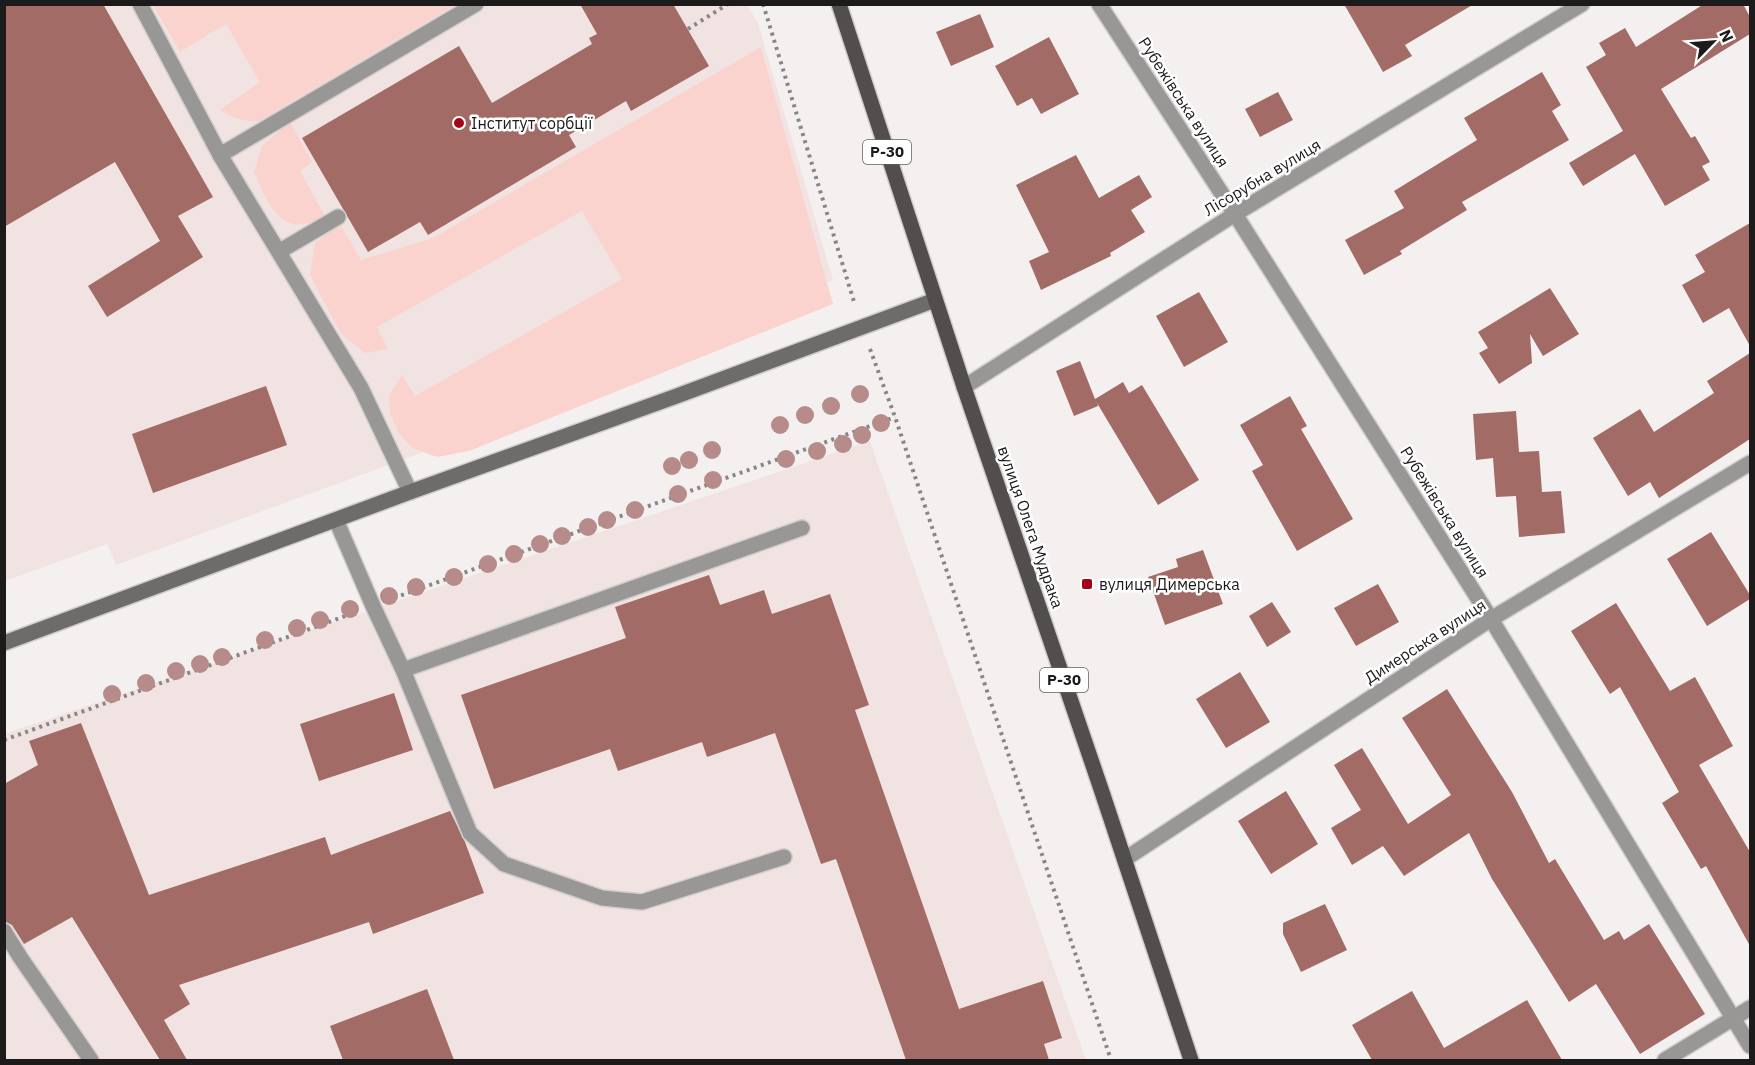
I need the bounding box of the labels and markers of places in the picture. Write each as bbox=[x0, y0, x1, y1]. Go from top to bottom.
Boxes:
place label: Інститут сорбції bbox=[471, 113, 593, 133]
marker: Інститут сорбції bbox=[452, 116, 466, 130]
place label: вулиця Димерська bbox=[1099, 574, 1240, 594]
marker: вулиця Димерська bbox=[1080, 577, 1094, 591]

